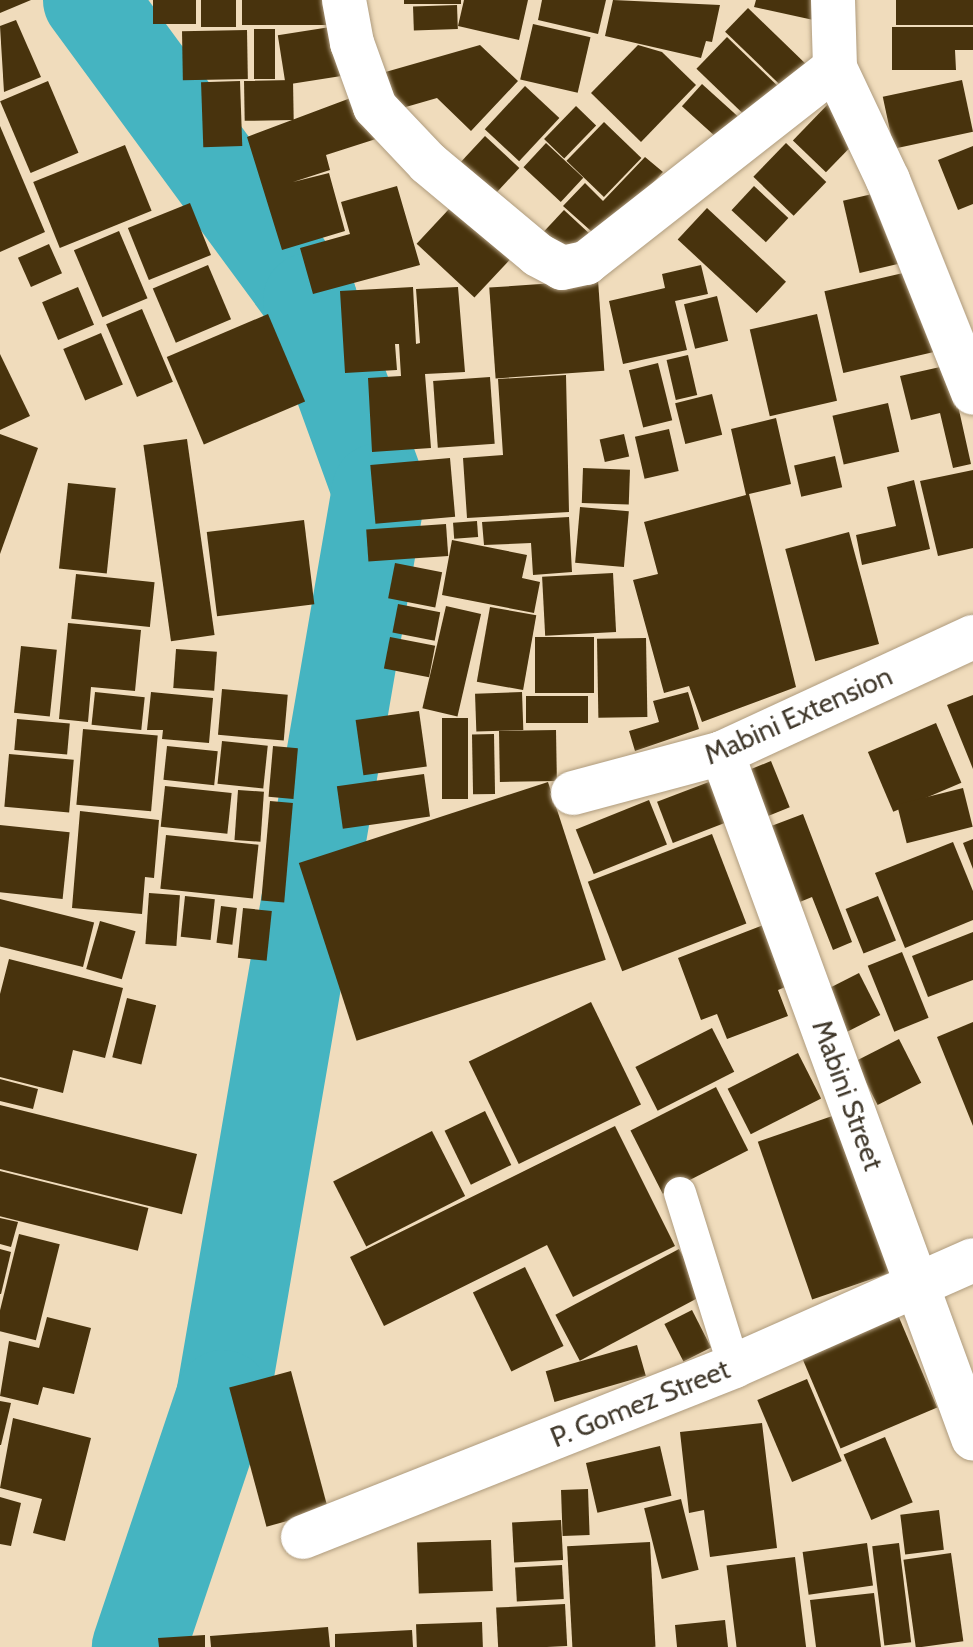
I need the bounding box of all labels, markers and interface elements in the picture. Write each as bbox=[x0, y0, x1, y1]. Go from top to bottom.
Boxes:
street label: Mabini Extension bbox=[699, 659, 897, 771]
street label: Mabini Street bbox=[805, 1015, 891, 1175]
street label: P. Gomez Street bbox=[545, 1352, 735, 1454]

